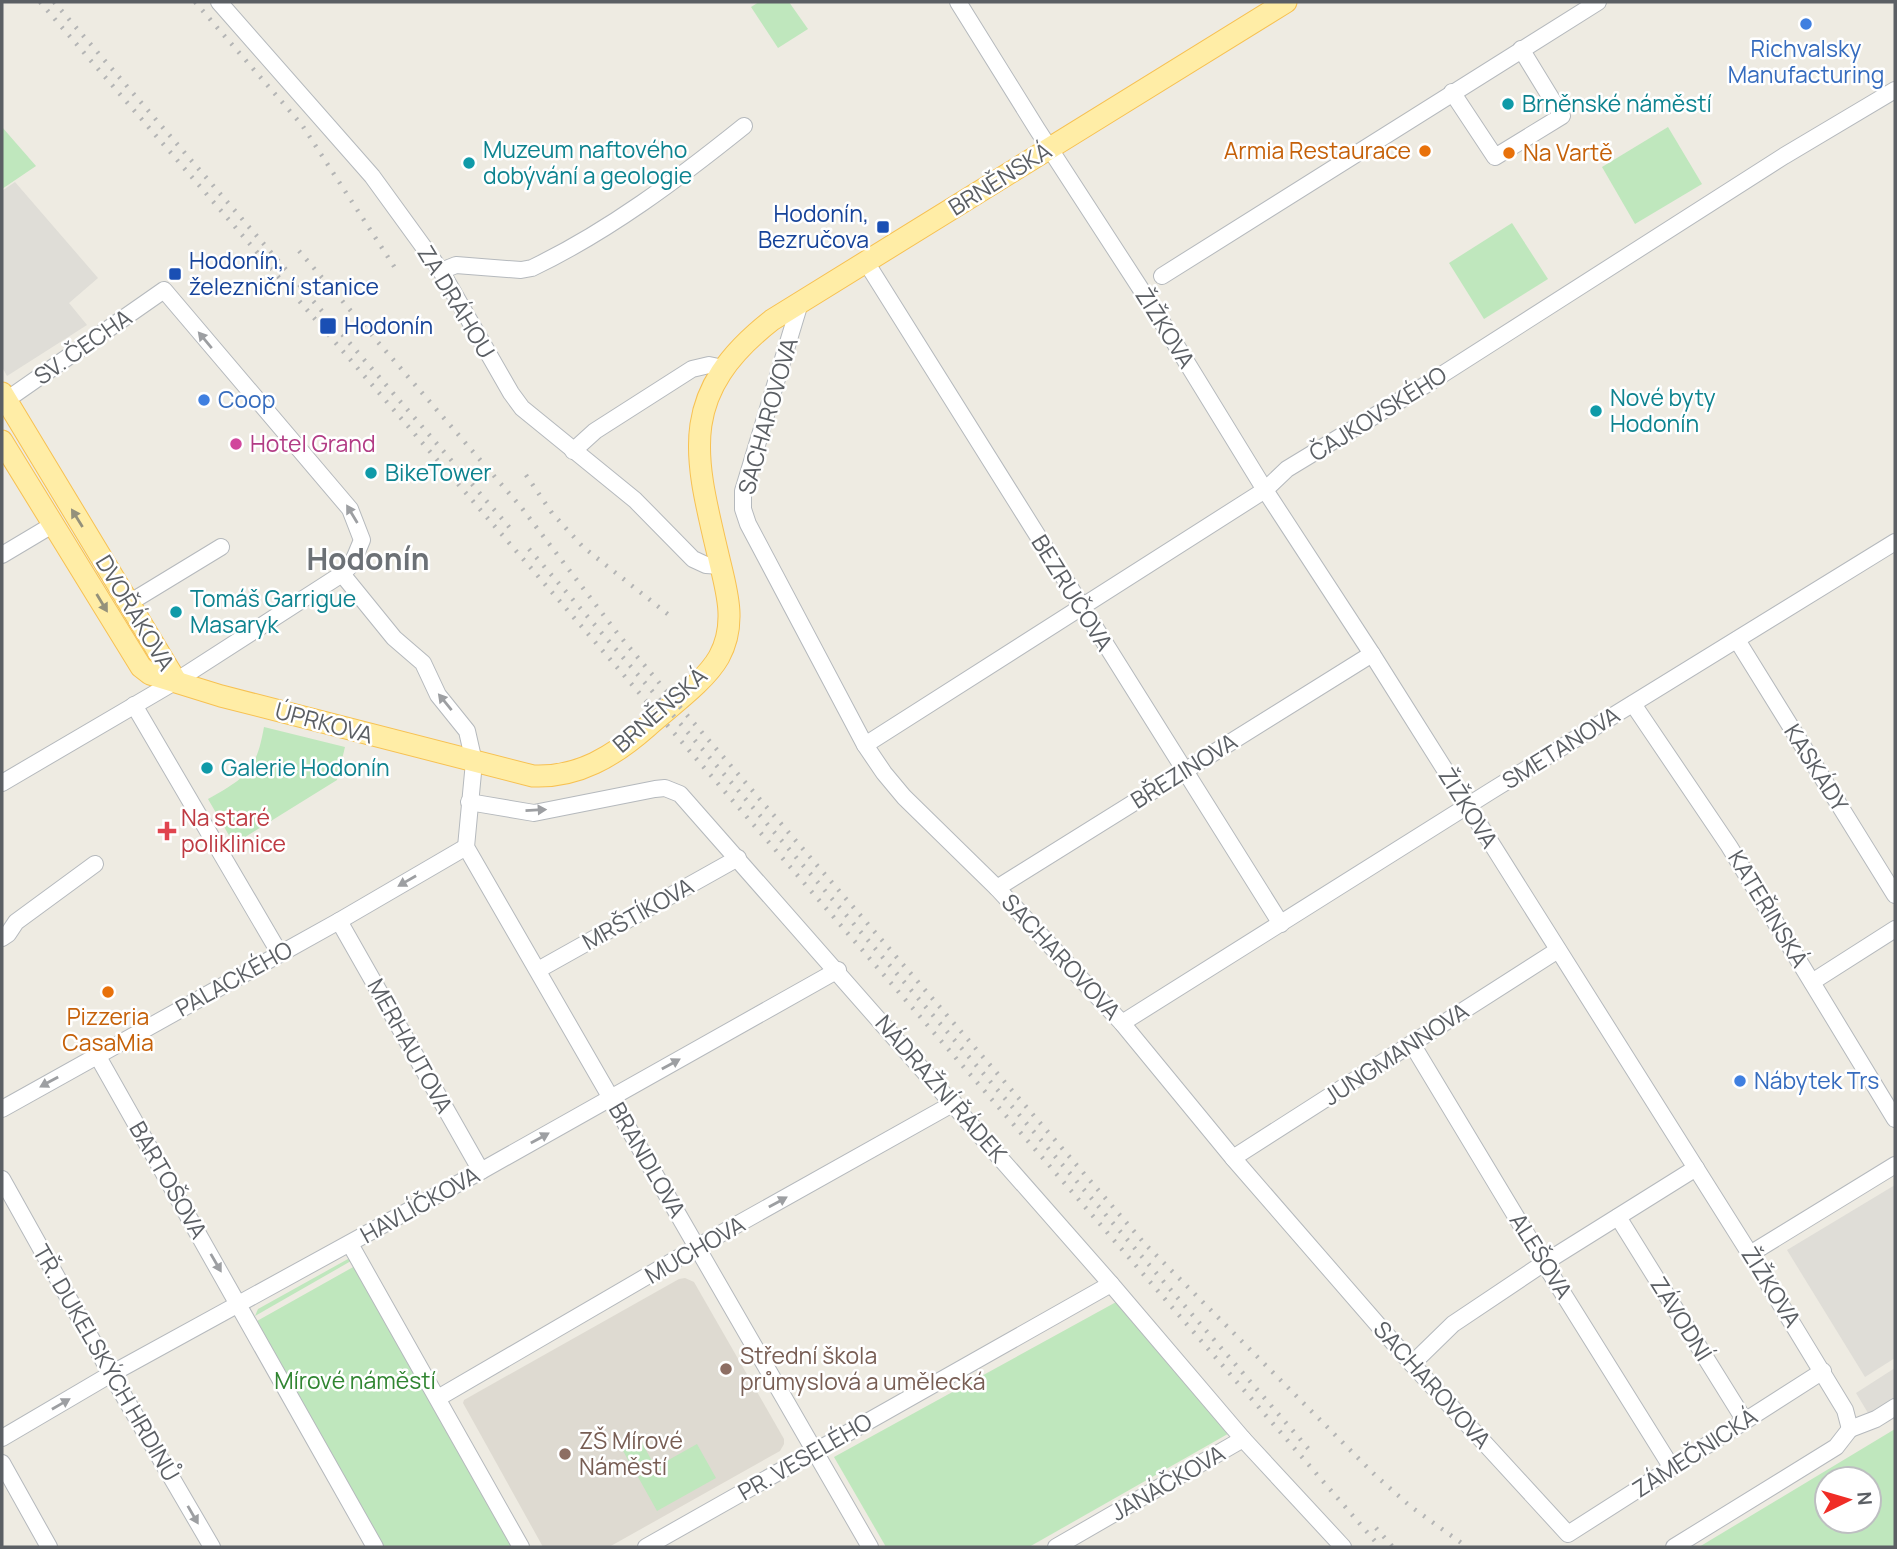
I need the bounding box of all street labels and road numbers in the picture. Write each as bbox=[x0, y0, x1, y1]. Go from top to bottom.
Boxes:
street label: BRNĚNSKÁ bbox=[942, 134, 1057, 222]
street label: ZA DRÁHOU bbox=[411, 239, 503, 364]
street label: ŽIŽKOVA bbox=[1129, 281, 1203, 374]
street label: SV. ČECHA bbox=[27, 301, 138, 392]
street label: SACHAROVOVA bbox=[729, 333, 805, 498]
street label: ČAJKOVSKÉHO bbox=[1302, 358, 1452, 468]
street label: BEZRUČOVA bbox=[1025, 528, 1121, 657]
street label: DVOŘÁKOVA bbox=[89, 549, 183, 677]
street label: BRNĚNSKÁ bbox=[605, 659, 714, 759]
street label: ÚPRKOVA bbox=[272, 694, 377, 751]
street label: SMETANOVA bbox=[1496, 698, 1626, 796]
street label: KASKÁDY bbox=[1777, 718, 1856, 818]
street label: BŘEZINOVA bbox=[1124, 725, 1243, 815]
street label: ŽIŽKOVA bbox=[1432, 761, 1506, 854]
street label: KATEŘINSKÁ bbox=[1721, 844, 1817, 974]
street label: MRŠTÍKOVA bbox=[576, 869, 699, 957]
street label: SACHAROVOVA bbox=[995, 886, 1129, 1027]
street label: PALACKÉHO bbox=[169, 933, 298, 1023]
street label: MERHAUTOVA bbox=[361, 972, 461, 1119]
street label: JUNGMANNOVA bbox=[1317, 994, 1475, 1112]
street label: NÁDRAŽNÍ ŘÁDEK bbox=[869, 1008, 1015, 1169]
street label: BRANDLOVA bbox=[602, 1096, 694, 1223]
street label: BARTOŠOVA bbox=[122, 1115, 216, 1244]
street label: HAVLÍČKOVA bbox=[354, 1158, 485, 1250]
street label: ALEŠOVA bbox=[1503, 1206, 1581, 1305]
street label: MUCHOVA bbox=[639, 1207, 751, 1291]
street label: TŘ. DUKELSKÝCH HRDINŮ bbox=[26, 1238, 188, 1487]
street label: ŽIŽKOVA bbox=[1735, 1240, 1809, 1333]
street label: ZÁVODNÍ bbox=[1643, 1270, 1720, 1367]
street label: SACHAROVOVA bbox=[1367, 1314, 1499, 1455]
street label: ZÁMEČNICKÁ bbox=[1626, 1400, 1763, 1504]
street label: PR. VESELÉHO bbox=[732, 1405, 877, 1507]
street label: JANÁČKOVA bbox=[1105, 1436, 1231, 1528]

